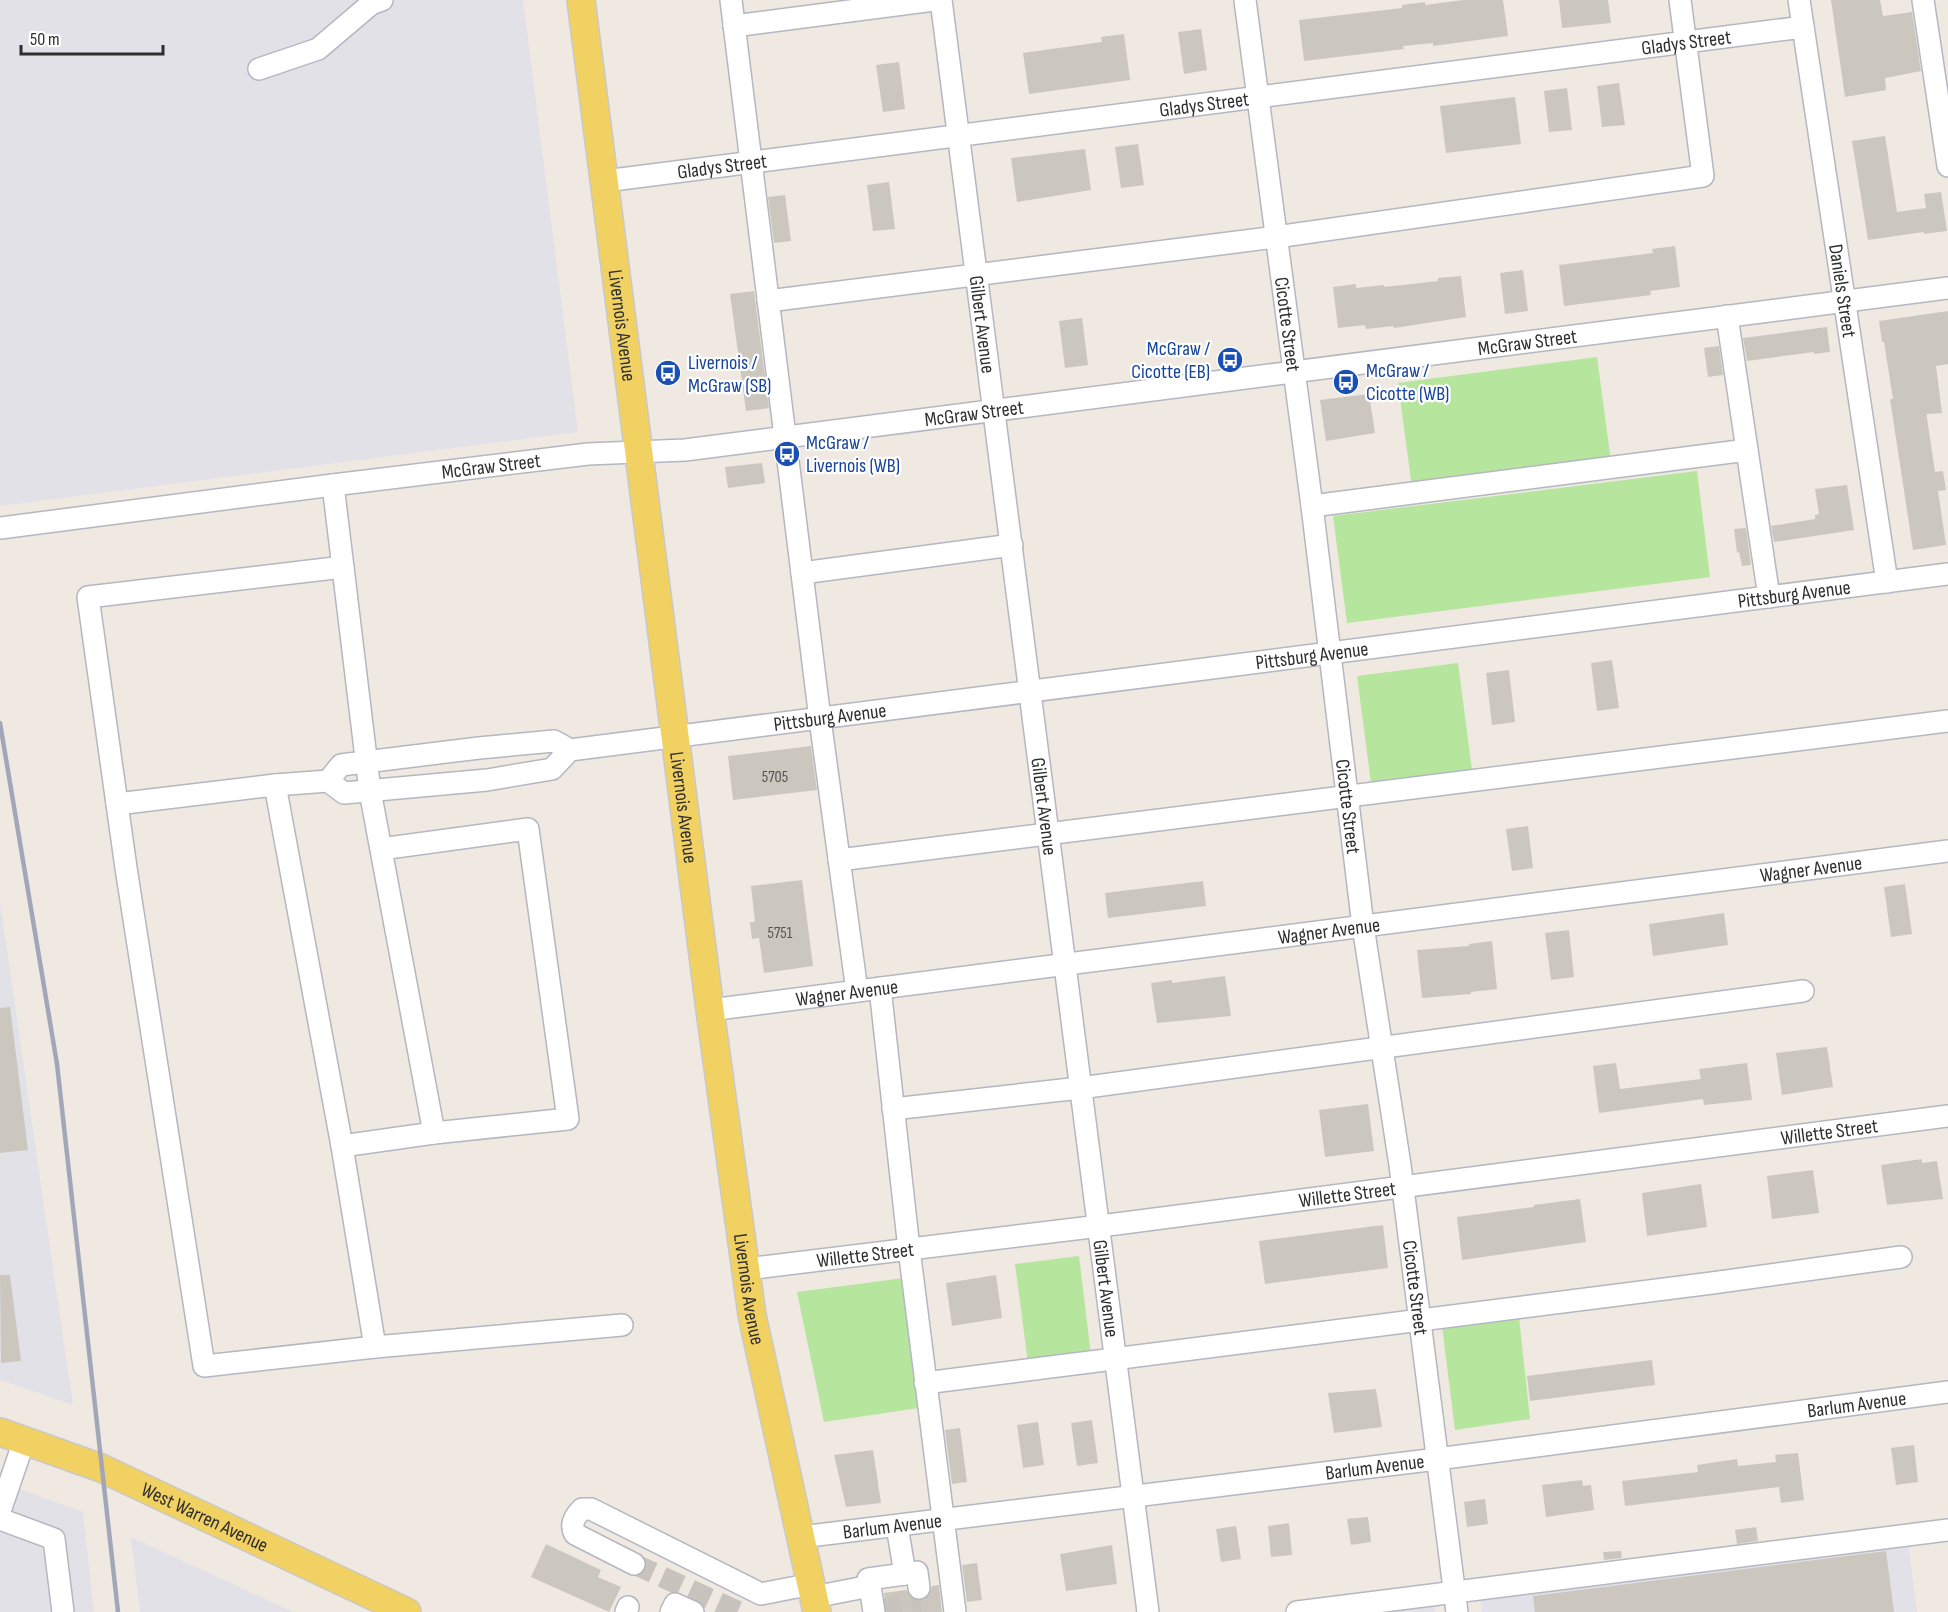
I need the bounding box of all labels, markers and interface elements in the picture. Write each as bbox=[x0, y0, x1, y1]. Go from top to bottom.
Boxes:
scale bar bbox=[21, 18, 164, 56]
street label: Gladys Street bbox=[1640, 25, 1732, 61]
text: 50 m bbox=[30, 29, 60, 50]
street label: Gladys Street bbox=[1158, 87, 1250, 123]
street label: Gladys Street bbox=[676, 149, 768, 185]
street label: Daniels Street bbox=[1823, 243, 1861, 339]
street label: Livernois Avenue bbox=[603, 268, 641, 383]
street label: Gilbert Avenue bbox=[964, 274, 1000, 375]
street label: Cicotte Street bbox=[1269, 276, 1305, 373]
street label: McGraw Street bbox=[1477, 325, 1578, 361]
place label: McGraw / Cicotte (EB) bbox=[1131, 337, 1210, 384]
bus stop icon: McGraw / Cicotte (EB) bbox=[1215, 345, 1245, 375]
place label: Livernois / McGraw (SB) bbox=[688, 351, 771, 398]
bus stop icon: Livernois / McGraw (SB) bbox=[653, 358, 683, 388]
place label: McGraw / Cicotte (WB) bbox=[1366, 359, 1449, 406]
bus stop icon: McGraw / Cicotte (WB) bbox=[1331, 367, 1361, 397]
street label: McGraw Street bbox=[923, 396, 1025, 432]
place label: McGraw / Livernois (WB) bbox=[806, 431, 900, 478]
bus stop icon: McGraw / Livernois (WB) bbox=[772, 439, 802, 469]
street label: McGraw Street bbox=[440, 449, 542, 485]
street label: Pittsburg Avenue bbox=[1736, 576, 1852, 614]
street label: Pittsburg Avenue bbox=[1254, 637, 1370, 675]
street label: Pittsburg Avenue bbox=[772, 699, 888, 737]
street label: Livernois Avenue bbox=[664, 750, 702, 865]
street label: Gilbert Avenue bbox=[1025, 756, 1062, 857]
street label: Cicotte Street bbox=[1330, 758, 1365, 855]
house number: 5705 bbox=[762, 768, 788, 787]
street label: Wagner Avenue bbox=[1759, 851, 1864, 888]
street label: Wagner Avenue bbox=[1277, 913, 1381, 950]
house number: 5751 bbox=[768, 924, 793, 943]
street label: Wagner Avenue bbox=[795, 975, 899, 1012]
street label: Willette Street bbox=[1779, 1114, 1879, 1151]
street label: Willette Street bbox=[1297, 1177, 1397, 1213]
street label: Livernois Avenue bbox=[728, 1232, 769, 1347]
street label: Willette Street bbox=[815, 1238, 915, 1273]
street label: Gilbert Avenue bbox=[1087, 1238, 1124, 1339]
street label: Cicotte Street bbox=[1397, 1239, 1433, 1337]
street label: Barlum Avenue bbox=[1806, 1387, 1908, 1423]
street label: Barlum Avenue bbox=[1324, 1450, 1426, 1486]
street label: West Warren Avenue bbox=[137, 1478, 272, 1558]
street label: Barlum Avenue bbox=[842, 1509, 943, 1545]

